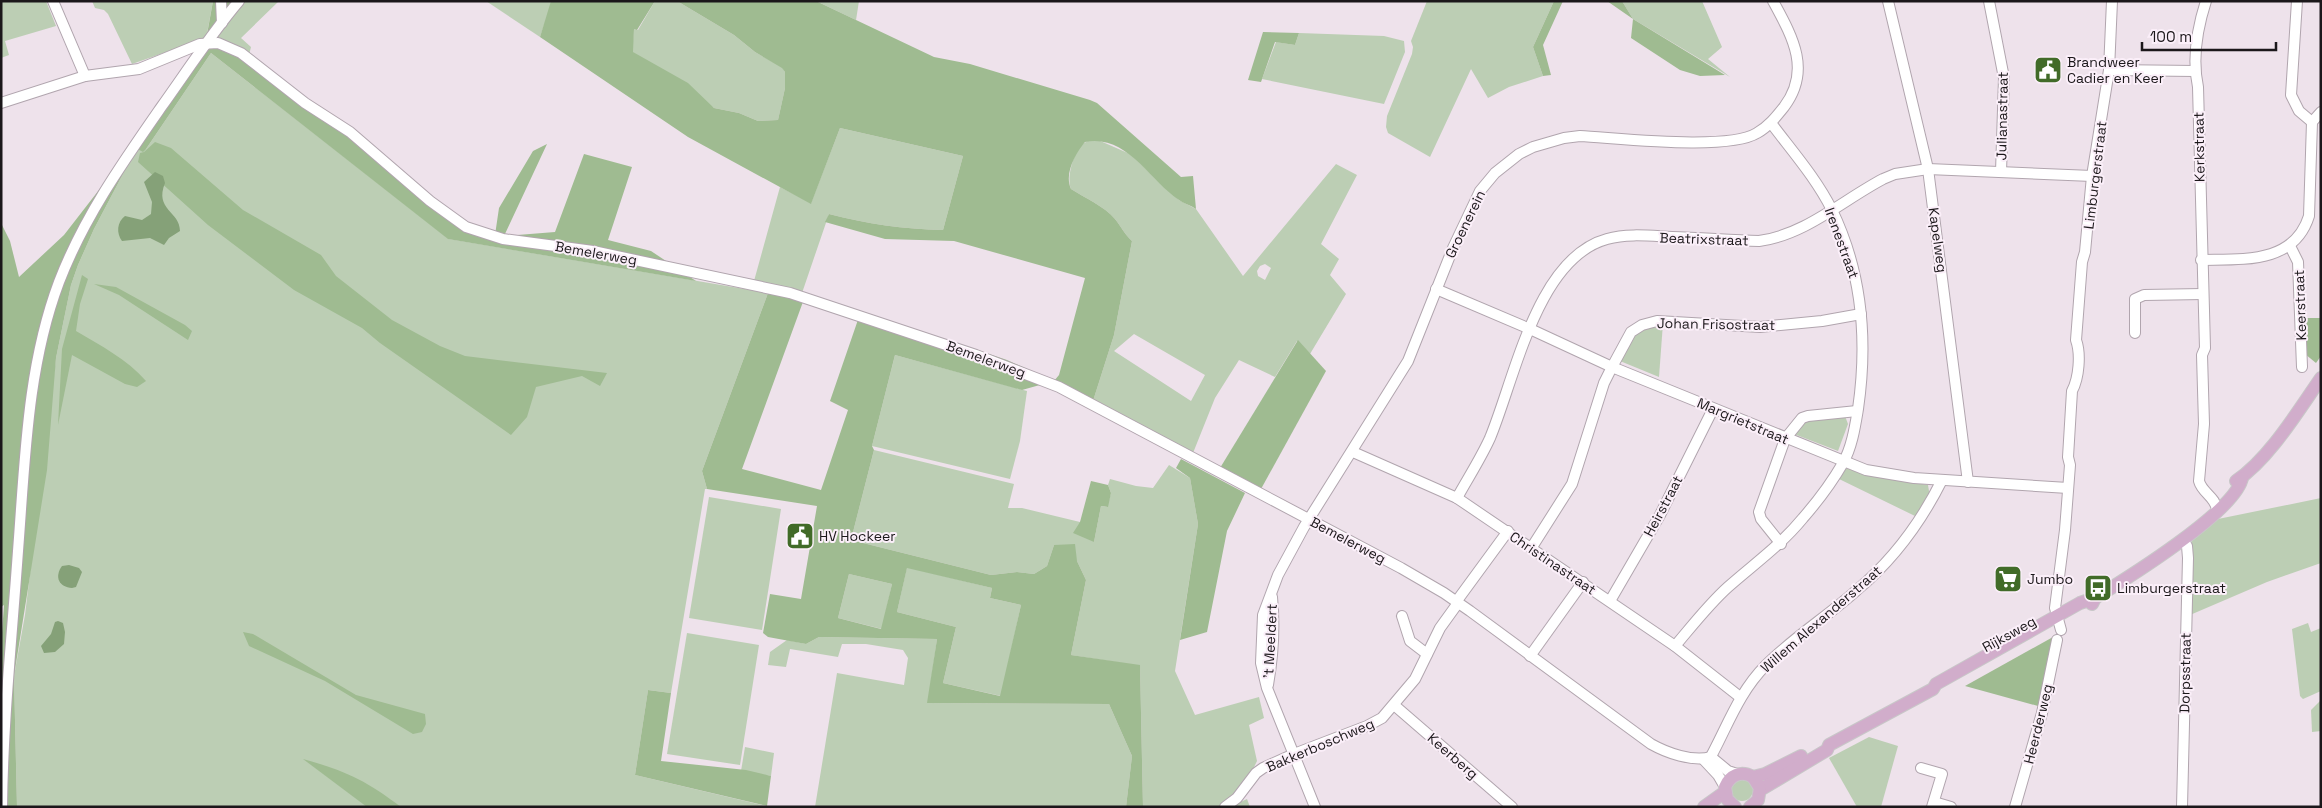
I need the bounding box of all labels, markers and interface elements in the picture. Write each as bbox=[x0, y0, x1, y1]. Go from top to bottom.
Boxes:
scale bar bbox=[2142, 20, 2276, 52]
text: 100 m bbox=[2150, 27, 2192, 46]
place label: Brandweer Cadier en Keer bbox=[2067, 53, 2164, 87]
public building icon: Brandweer Cadier en Keer bbox=[2033, 55, 2063, 85]
street label: Julianastraat bbox=[1992, 71, 2012, 161]
street label: Kerkstraat bbox=[2189, 112, 2209, 182]
street label: Limburgerstraat bbox=[2079, 120, 2111, 230]
street label: Groenerein bbox=[1441, 187, 1489, 261]
street label: Irenestraat bbox=[1821, 205, 1863, 281]
street label: Kapelweg bbox=[1925, 206, 1951, 274]
street label: Beatrixstraat bbox=[1659, 228, 1749, 250]
street label: Bemelerweg bbox=[553, 237, 639, 269]
street label: Keerstraat bbox=[2290, 269, 2310, 341]
street label: Johan Frisostraat bbox=[1657, 314, 1775, 334]
street label: Bemelerweg bbox=[944, 336, 1028, 382]
street label: Margrietstraat bbox=[1694, 394, 1792, 448]
street label: Heirstraat bbox=[1639, 472, 1687, 540]
street label: Bemelerweg bbox=[1307, 513, 1389, 567]
public building icon: HV Hockeer bbox=[785, 521, 815, 551]
place label: HV Hockeer bbox=[819, 527, 895, 545]
street label: Christinastraat bbox=[1506, 527, 1600, 599]
street label: Willem Alexanderstraat bbox=[1757, 562, 1885, 676]
supermarket icon: Jumbo bbox=[1993, 564, 2023, 594]
place label: Jumbo bbox=[2027, 570, 2073, 588]
bus stop icon: Limburgerstraat bbox=[2083, 573, 2113, 603]
place label: Limburgerstraat bbox=[2117, 579, 2226, 597]
street label: 't Meeldert bbox=[1259, 603, 1281, 679]
street label: Rijksweg bbox=[1979, 612, 2039, 656]
street label: Dorpsstraat bbox=[2175, 633, 2195, 713]
street label: Heerderweg bbox=[2019, 682, 2057, 766]
street label: Bakkerboschweg bbox=[1263, 714, 1377, 776]
street label: Keerberg bbox=[1424, 729, 1482, 783]

